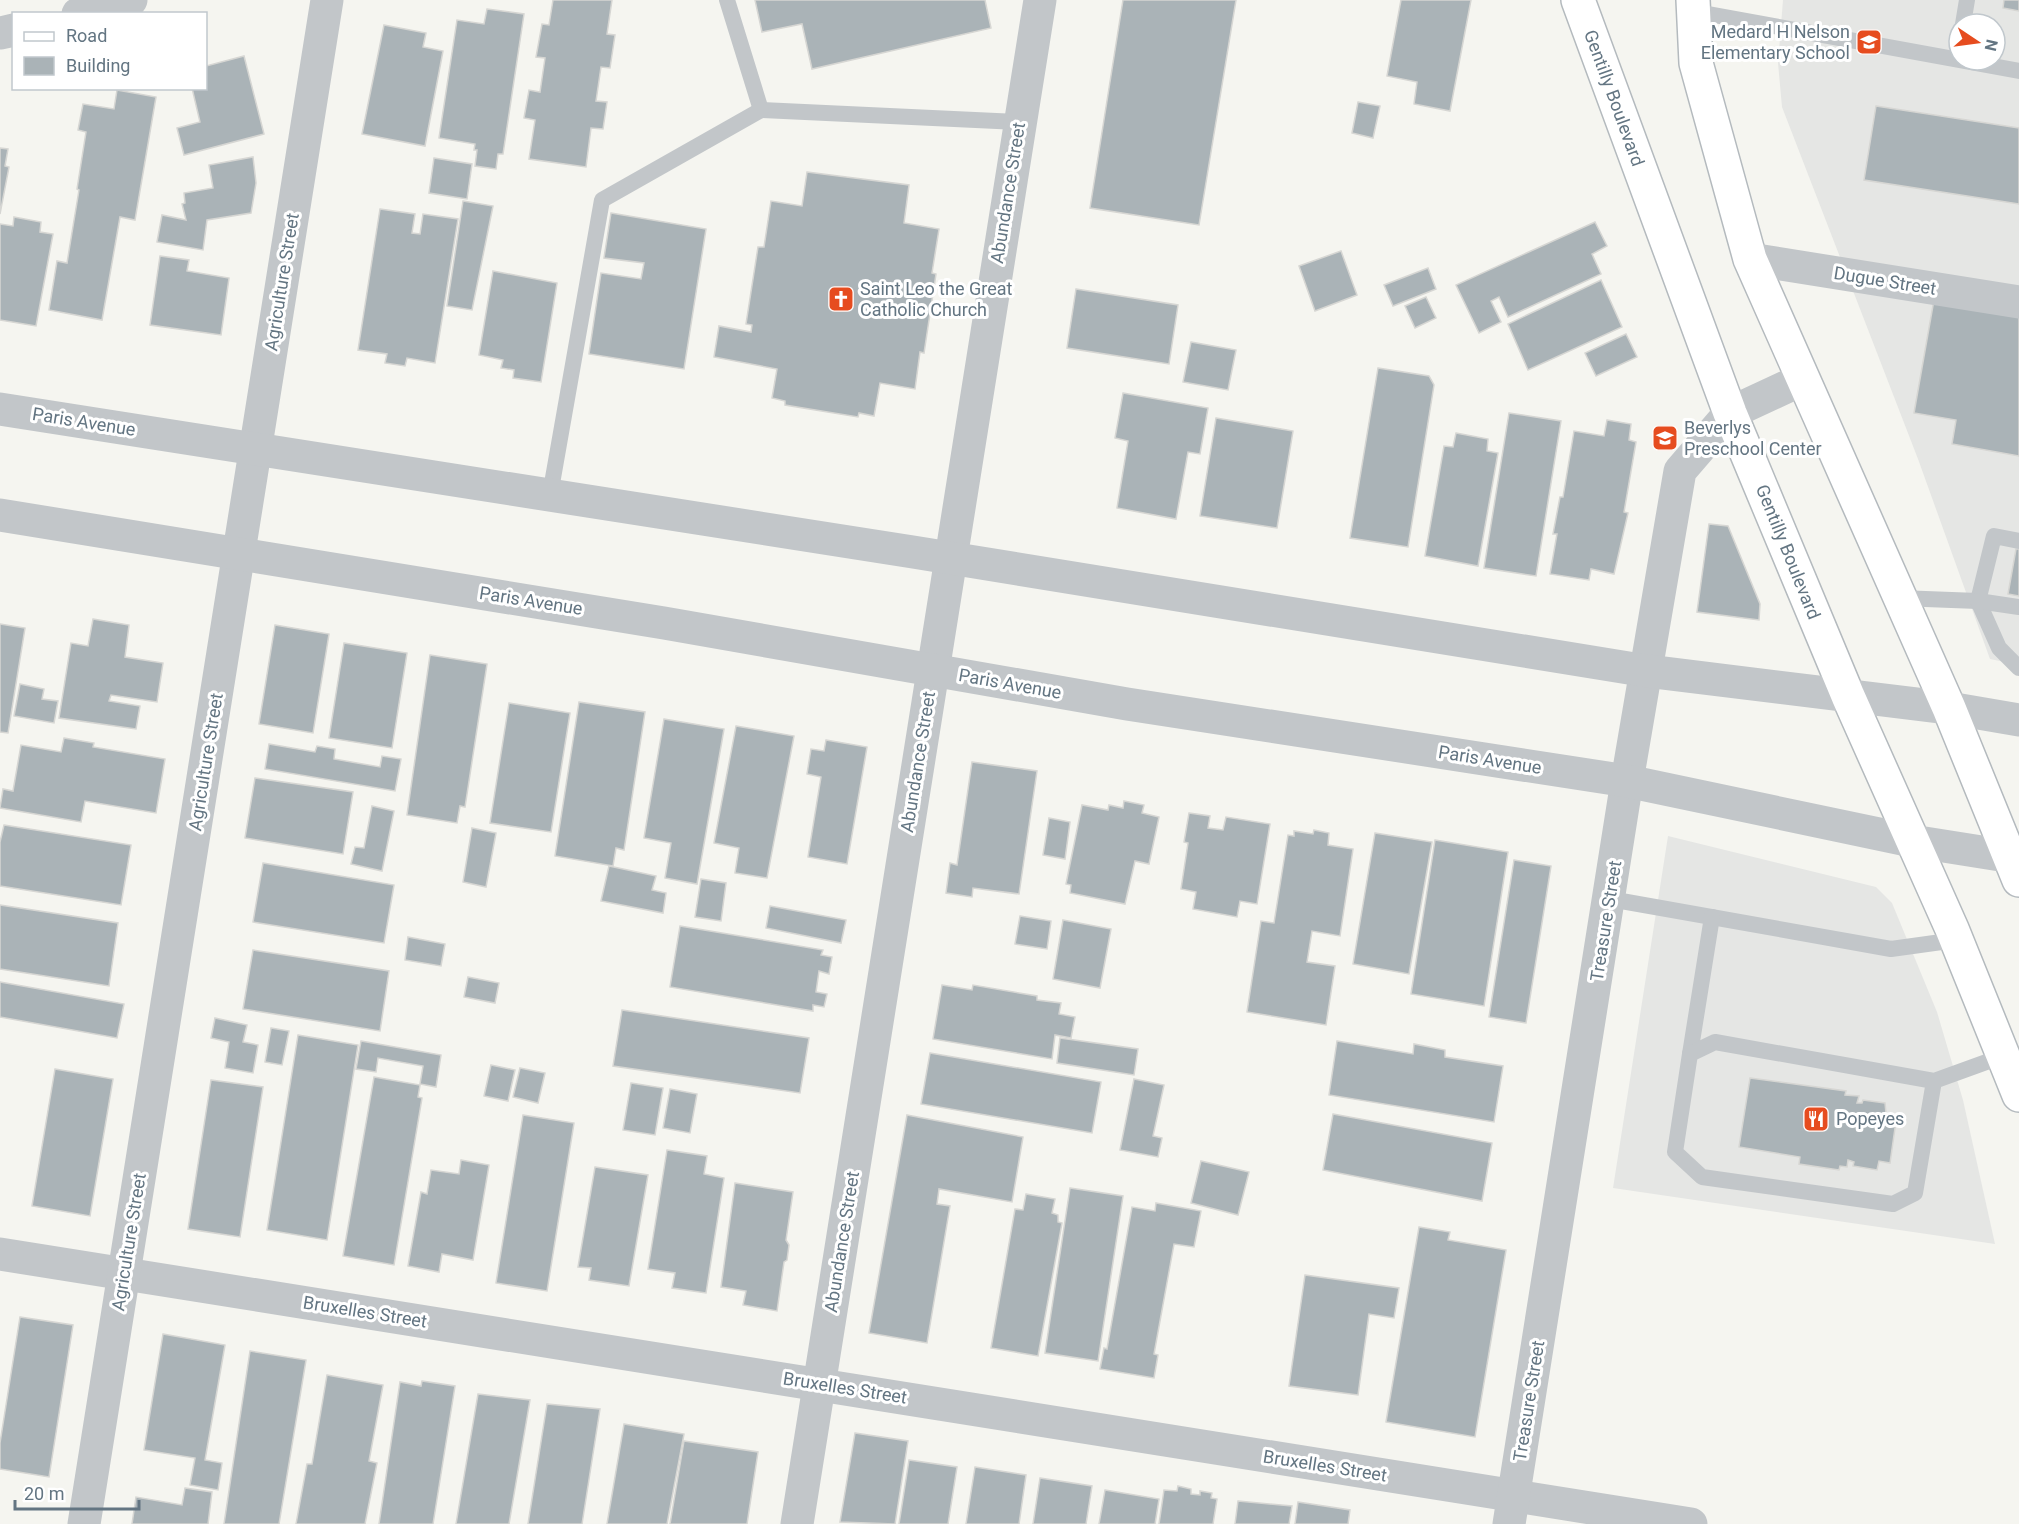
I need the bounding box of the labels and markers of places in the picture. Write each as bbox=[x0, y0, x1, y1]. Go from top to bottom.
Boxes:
place label: Medard H Nelson Elementary School bbox=[1701, 21, 1850, 63]
school or university icon: Medard H Nelson Elementary School bbox=[1854, 27, 1884, 57]
place label: Saint Leo the Great Catholic Church bbox=[860, 278, 1012, 320]
church icon: Saint Leo the Great Catholic Church bbox=[826, 284, 856, 314]
place label: Beverlys Preschool Center bbox=[1684, 417, 1822, 459]
school or university icon: Beverlys Preschool Center bbox=[1650, 423, 1680, 453]
restaurant icon: Popeyes bbox=[1801, 1104, 1831, 1134]
place label: Popeyes bbox=[1836, 1108, 1904, 1129]

